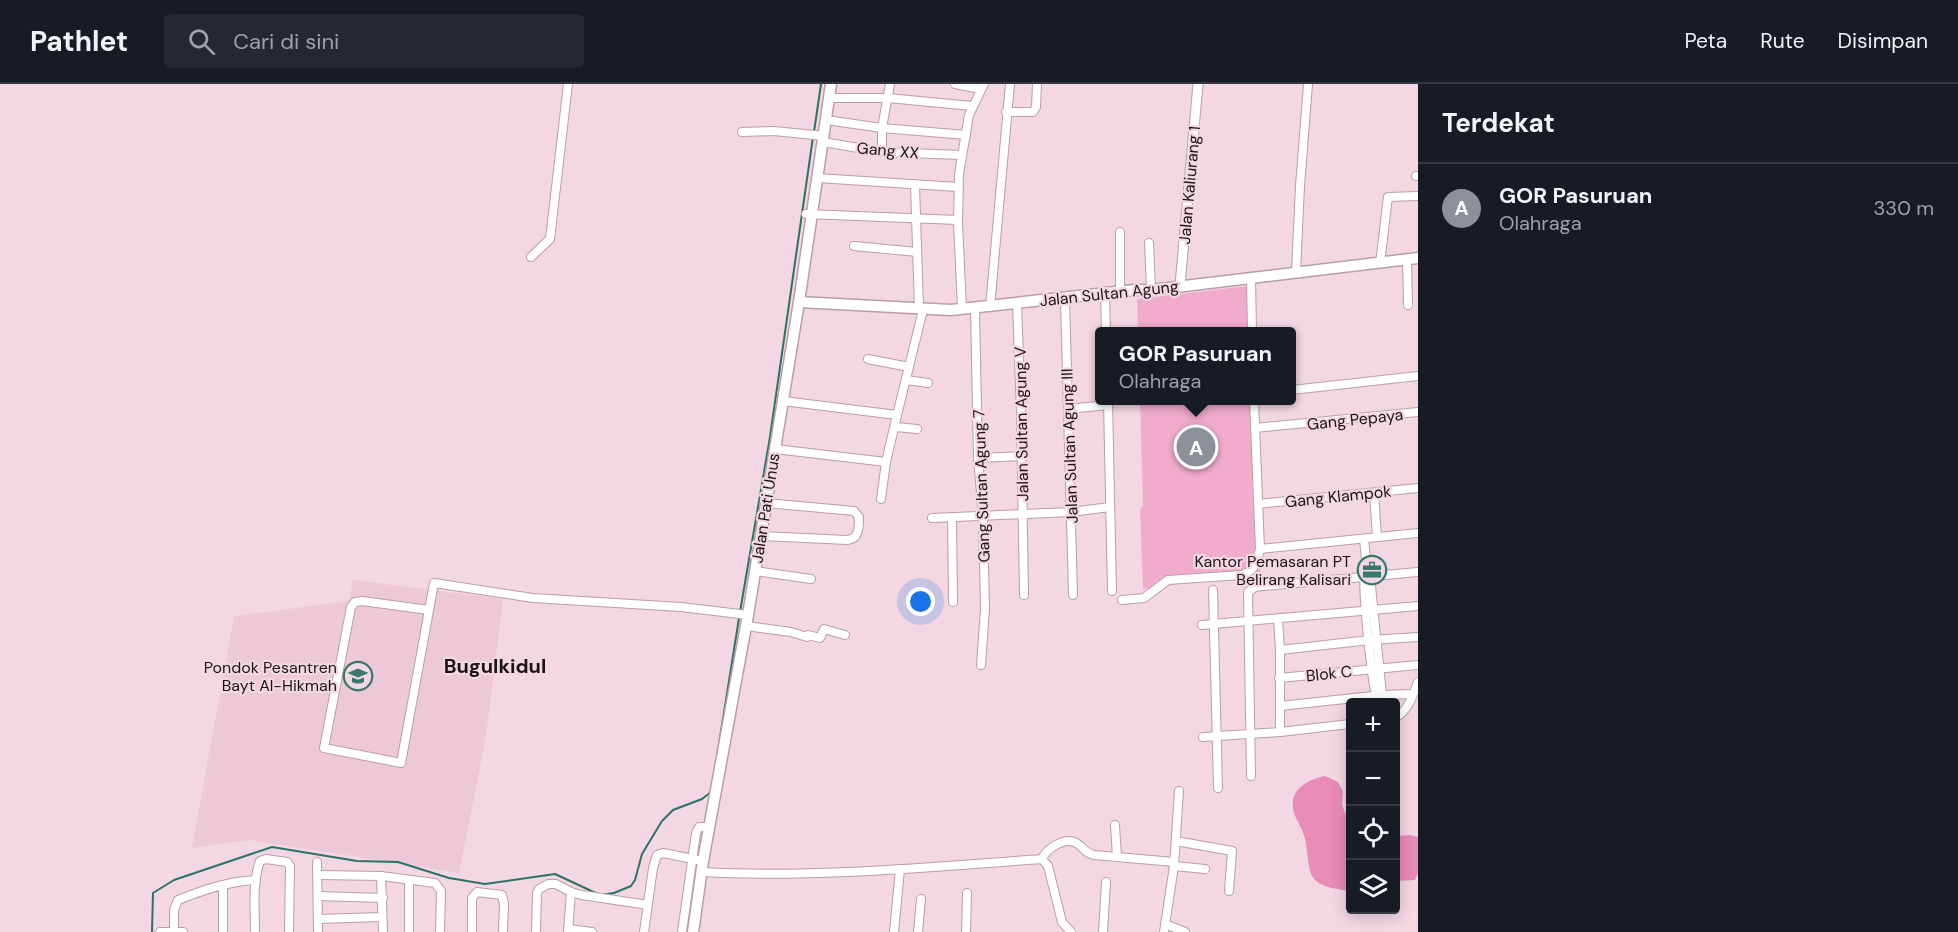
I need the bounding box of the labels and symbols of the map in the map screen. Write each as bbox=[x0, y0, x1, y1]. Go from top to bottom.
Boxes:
street label: Jalan Kaliurang 1 bbox=[1174, 125, 1205, 245]
street label: Gang XX bbox=[856, 137, 920, 164]
street label: Jalan Sultan Agung bbox=[1038, 276, 1180, 311]
street label: Jalan Sultan Agung V bbox=[1010, 346, 1033, 501]
street label: Jalan Sultan Agung III bbox=[1056, 368, 1083, 524]
street label: Gang Pepaya bbox=[1306, 404, 1404, 435]
street label: Gang Sultan Agung 7 bbox=[968, 409, 995, 563]
pin: A bbox=[1176, 424, 1216, 470]
street label: Jalan Pati Unus bbox=[746, 452, 785, 565]
street label: Gang Klampok bbox=[1284, 480, 1392, 513]
place label: Kantor Pemasaran PT Belirang Kalisari bbox=[1194, 551, 1351, 590]
office icon: Kantor Pemasaran PT Belirang Kalisari bbox=[1356, 554, 1388, 586]
your location bbox=[906, 587, 935, 616]
district label: Bugulkidul bbox=[444, 653, 546, 679]
place label: Pondok Pesantren Bayt Al-Hikmah bbox=[204, 657, 337, 696]
school or university icon: Pondok Pesantren Bayt Al-Hikmah bbox=[342, 660, 374, 692]
street label: Blok C bbox=[1305, 661, 1353, 686]

